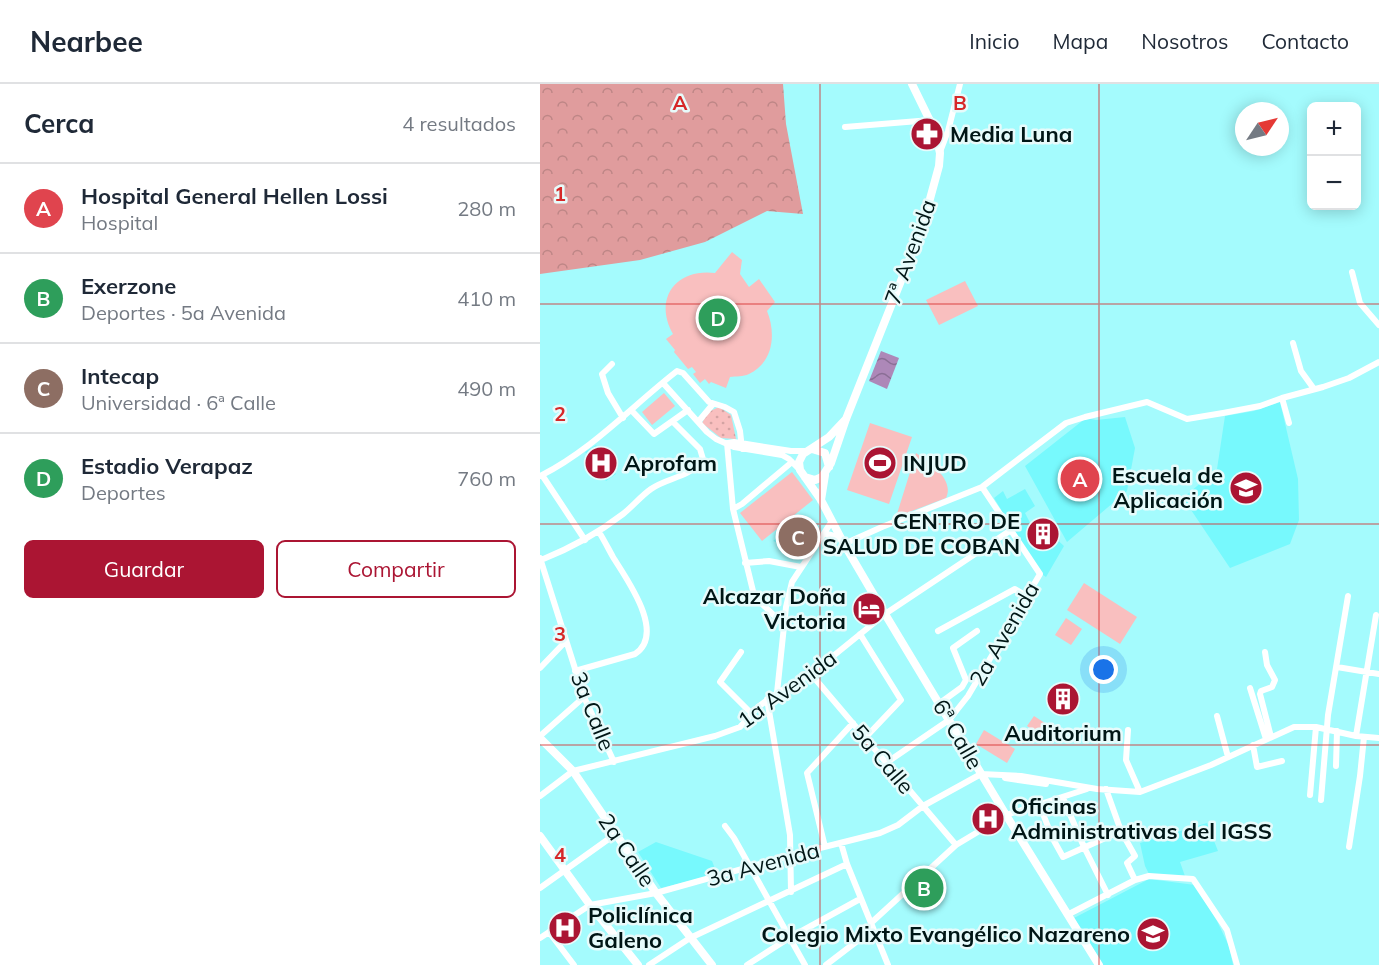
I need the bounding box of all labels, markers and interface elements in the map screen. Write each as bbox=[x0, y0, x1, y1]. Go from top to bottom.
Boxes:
text: Nearbee bbox=[30, 24, 143, 59]
text: Inicio bbox=[969, 28, 1019, 54]
text: Mapa bbox=[1052, 28, 1108, 54]
text: Nosotros bbox=[1141, 28, 1228, 54]
text: Contacto bbox=[1261, 28, 1349, 54]
text: A bbox=[673, 90, 688, 115]
text: B bbox=[953, 90, 967, 115]
north arrow bbox=[1235, 102, 1289, 156]
map controls bbox=[1307, 102, 1361, 210]
button: + bbox=[1307, 102, 1361, 156]
text: Cerca bbox=[24, 107, 94, 140]
text: 4 resultados bbox=[402, 111, 516, 136]
pharmacy icon: Media Luna bbox=[909, 116, 945, 152]
place label: Media Luna bbox=[950, 120, 1072, 148]
button: − bbox=[1307, 156, 1361, 210]
text: 1 bbox=[554, 181, 566, 206]
text: Hospital General Hellen Lossi bbox=[81, 182, 388, 210]
text: A bbox=[36, 196, 51, 221]
text: 280 m bbox=[457, 196, 516, 221]
street label: 7ª Avenida bbox=[878, 196, 942, 308]
text: Hospital bbox=[81, 210, 158, 235]
text: Exerzone bbox=[81, 272, 176, 300]
text: B bbox=[37, 286, 50, 311]
text: 410 m bbox=[457, 286, 516, 311]
pin: D bbox=[698, 296, 738, 340]
text: Deportes · 5a Avenida bbox=[81, 300, 286, 325]
text: Intecap bbox=[81, 362, 159, 390]
text: C bbox=[37, 376, 50, 401]
text: 490 m bbox=[457, 376, 516, 401]
text: Universidad · 6ª Calle bbox=[81, 390, 276, 415]
text: 2 bbox=[554, 401, 566, 426]
hospital icon: Aprofam bbox=[583, 445, 619, 481]
sports icon: INJUD bbox=[862, 445, 898, 481]
place label: Aprofam bbox=[624, 449, 717, 477]
place label: INJUD bbox=[903, 449, 967, 477]
text: Estadio Verapaz bbox=[81, 452, 253, 480]
pin: A bbox=[1060, 456, 1100, 502]
place label: Escuela de Aplicación bbox=[1112, 461, 1223, 514]
text: D bbox=[36, 466, 51, 491]
text: 760 m bbox=[457, 466, 516, 491]
school or university icon: Escuela de Aplicación bbox=[1228, 470, 1264, 506]
text: Deportes bbox=[81, 480, 166, 505]
place label: CENTRO DE SALUD DE COBAN bbox=[823, 507, 1020, 560]
pin: C bbox=[778, 514, 818, 560]
building icon: CENTRO DE SALUD DE COBAN bbox=[1025, 516, 1061, 552]
button: Guardar bbox=[24, 540, 264, 598]
button: Compartir bbox=[276, 540, 516, 598]
street label: 2a Avenida bbox=[963, 577, 1045, 691]
place label: Alcazar Doña Victoria bbox=[703, 582, 846, 635]
hotel icon: Alcazar Doña Victoria bbox=[851, 591, 887, 627]
text: 3 bbox=[554, 621, 566, 646]
street label: 1a Avenida bbox=[732, 644, 842, 734]
your location bbox=[1089, 655, 1118, 684]
street label: 3a Calle bbox=[565, 668, 621, 754]
building icon: Auditorium bbox=[1045, 681, 1081, 717]
street label: 6ª Calle bbox=[927, 694, 989, 774]
street label: 5a Calle bbox=[846, 718, 920, 800]
place label: Auditorium bbox=[1004, 719, 1122, 747]
place label: Oficinas Administrativas del IGSS bbox=[1011, 792, 1272, 845]
hospital icon: Oficinas Administrativas del IGSS bbox=[970, 801, 1006, 837]
street label: 2a Calle bbox=[592, 808, 662, 892]
street label: 3a Avenida bbox=[703, 835, 823, 893]
text: 4 bbox=[554, 842, 566, 867]
pin: B bbox=[904, 866, 944, 910]
place label: Policlínica Galeno bbox=[588, 901, 693, 954]
hospital icon: Policlínica Galeno bbox=[547, 910, 583, 946]
school or university icon: Colegio Mixto Evangélico Nazareno bbox=[1135, 916, 1171, 952]
place label: Colegio Mixto Evangélico Nazareno bbox=[761, 920, 1130, 948]

